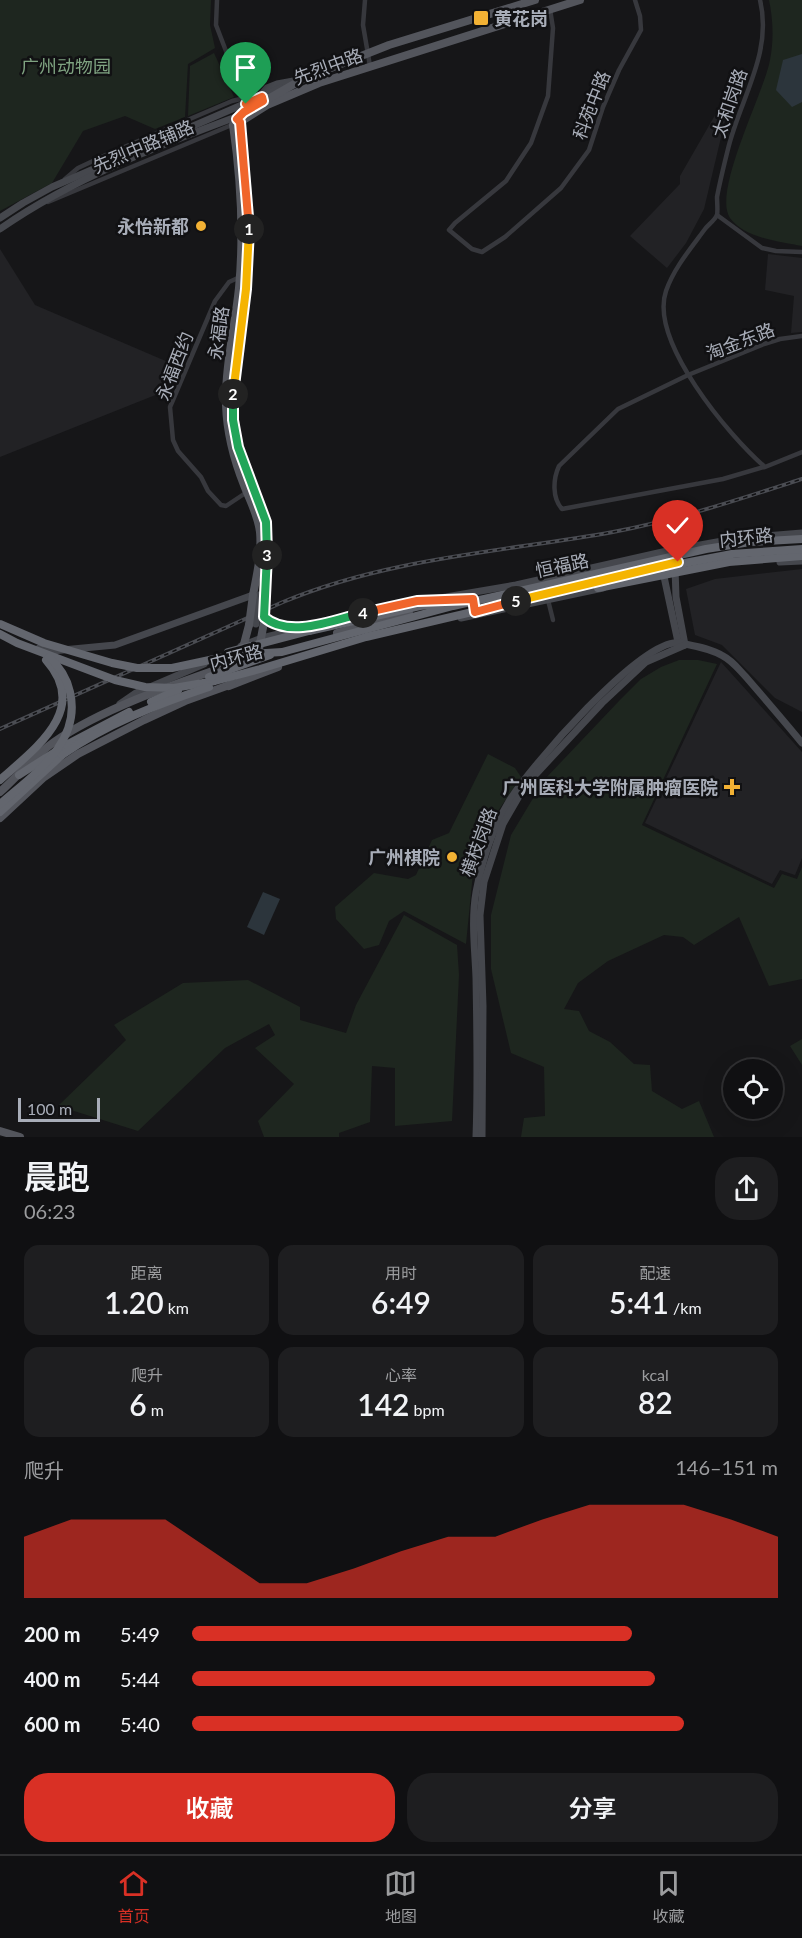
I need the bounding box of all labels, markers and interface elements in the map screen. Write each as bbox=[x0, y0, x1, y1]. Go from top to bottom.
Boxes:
place label: 黄花岗 bbox=[494, 7, 548, 29]
marker: 黄花岗 bbox=[472, 9, 490, 27]
pin bbox=[220, 42, 271, 104]
street label: 先烈中路 bbox=[290, 43, 366, 89]
icon: arrive bbox=[229, 51, 262, 84]
park label: 广州动物园 bbox=[21, 55, 111, 77]
street label: 太和岗路 bbox=[707, 65, 751, 141]
street label: 科苑中路 bbox=[568, 67, 614, 143]
street label: 先烈中路辅路 bbox=[89, 115, 197, 177]
pin: 1 bbox=[234, 214, 264, 244]
place label: 永怡新都 bbox=[117, 215, 189, 237]
marker: 永怡新都 bbox=[194, 219, 208, 233]
text: 1 bbox=[244, 219, 254, 238]
street label: 永福路 bbox=[203, 305, 233, 361]
street label: 淘金东路 bbox=[702, 318, 778, 364]
street label: 永福西约 bbox=[151, 328, 197, 404]
pin: 2 bbox=[218, 379, 248, 409]
text: 2 bbox=[228, 384, 238, 403]
pin bbox=[652, 500, 703, 562]
icon: check bbox=[661, 509, 694, 542]
street label: 内环路 bbox=[718, 523, 774, 551]
pin: 3 bbox=[252, 540, 282, 570]
text: 3 bbox=[262, 545, 272, 564]
street label: 恒福路 bbox=[533, 549, 591, 581]
pin: 5 bbox=[501, 586, 531, 616]
text: 5 bbox=[511, 591, 521, 610]
pin: 4 bbox=[348, 598, 378, 628]
text: 4 bbox=[358, 603, 368, 622]
street label: 内环路 bbox=[207, 639, 265, 675]
place label: 广州医科大学附属肿瘤医院 bbox=[502, 776, 718, 798]
marker: 广州医科大学附属肿瘤医院 bbox=[723, 778, 741, 796]
street label: 横枝岗路 bbox=[455, 804, 501, 880]
place label: 广州棋院 bbox=[368, 846, 440, 868]
marker: 广州棋院 bbox=[445, 850, 459, 864]
map controls bbox=[723, 1059, 783, 1119]
button: locate bbox=[723, 1059, 783, 1119]
scale bar bbox=[18, 1095, 100, 1122]
text: 100 m bbox=[27, 1099, 72, 1118]
text: 晨跑 bbox=[24, 1156, 90, 1196]
button: share bbox=[715, 1157, 778, 1220]
text: 06:23 bbox=[24, 1199, 75, 1223]
text: 距离 bbox=[131, 1263, 163, 1282]
text: 用时 bbox=[385, 1263, 417, 1282]
text: 配速 bbox=[639, 1263, 671, 1282]
text: 1.20 bbox=[104, 1284, 164, 1320]
text: 6:49 bbox=[371, 1284, 431, 1320]
text: 5:41 bbox=[609, 1284, 669, 1320]
text: km bbox=[164, 1298, 189, 1317]
text: /km bbox=[669, 1298, 702, 1317]
text: 爬升 bbox=[131, 1365, 163, 1384]
text: 心率 bbox=[385, 1365, 417, 1384]
text: kcal bbox=[642, 1365, 669, 1384]
text: 82 bbox=[638, 1384, 673, 1420]
text: 6 bbox=[129, 1386, 147, 1422]
text: 142 bbox=[357, 1386, 410, 1422]
text: m bbox=[147, 1400, 164, 1419]
text: bpm bbox=[410, 1400, 445, 1419]
text: 146–151 m bbox=[675, 1455, 778, 1479]
text: 爬升 bbox=[24, 1458, 64, 1482]
text: 200 m bbox=[24, 1622, 80, 1646]
text: 5:49 bbox=[120, 1622, 160, 1646]
text: 400 m bbox=[24, 1667, 80, 1691]
text: 5:44 bbox=[120, 1667, 160, 1691]
text: 600 m bbox=[24, 1712, 80, 1736]
text: 5:40 bbox=[120, 1712, 160, 1736]
button: 收藏 bbox=[24, 1773, 395, 1842]
button: 分享 bbox=[407, 1773, 778, 1842]
tab: 首页 bbox=[117, 1867, 150, 1927]
tab: 地图 bbox=[384, 1867, 417, 1927]
tab: 收藏 bbox=[652, 1867, 685, 1927]

